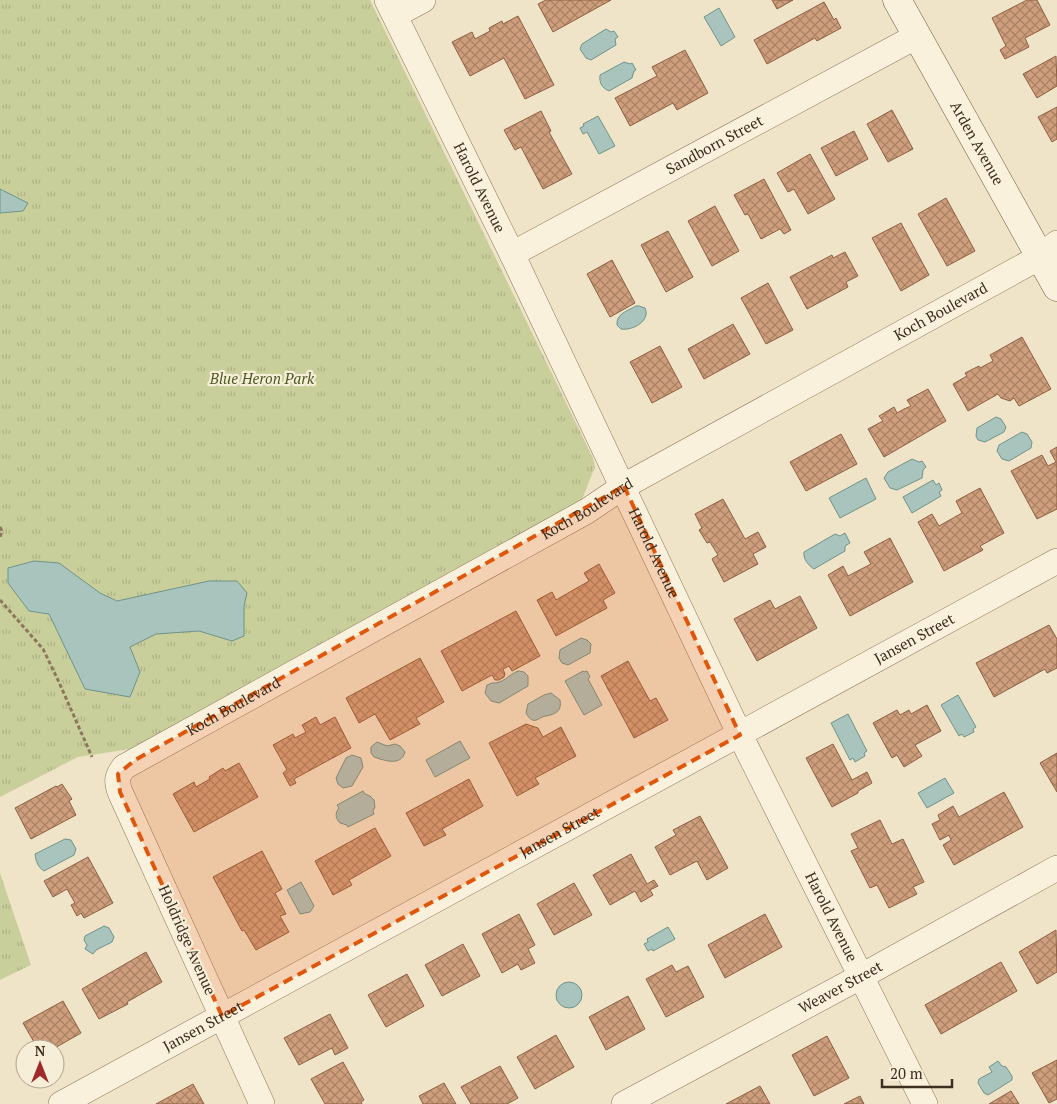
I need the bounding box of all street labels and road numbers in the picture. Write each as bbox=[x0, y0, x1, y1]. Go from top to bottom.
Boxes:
street label: Arden Avenue bbox=[946, 97, 1009, 188]
street label: Sandborn Street bbox=[662, 110, 767, 178]
street label: Harold Avenue bbox=[450, 139, 511, 235]
street label: Koch Boulevard bbox=[890, 277, 991, 345]
street label: Koch Boulevard bbox=[537, 472, 636, 543]
street label: Harold Avenue bbox=[625, 504, 685, 601]
street label: Jansen Street bbox=[870, 608, 958, 668]
street label: Koch Boulevard bbox=[183, 672, 284, 739]
street label: Jansen Street bbox=[516, 801, 603, 861]
street label: Harold Avenue bbox=[801, 868, 863, 965]
street label: Holdridge Avenue bbox=[155, 881, 221, 998]
street label: Weaver Street bbox=[795, 955, 886, 1017]
street label: Jansen Street bbox=[159, 995, 247, 1055]

